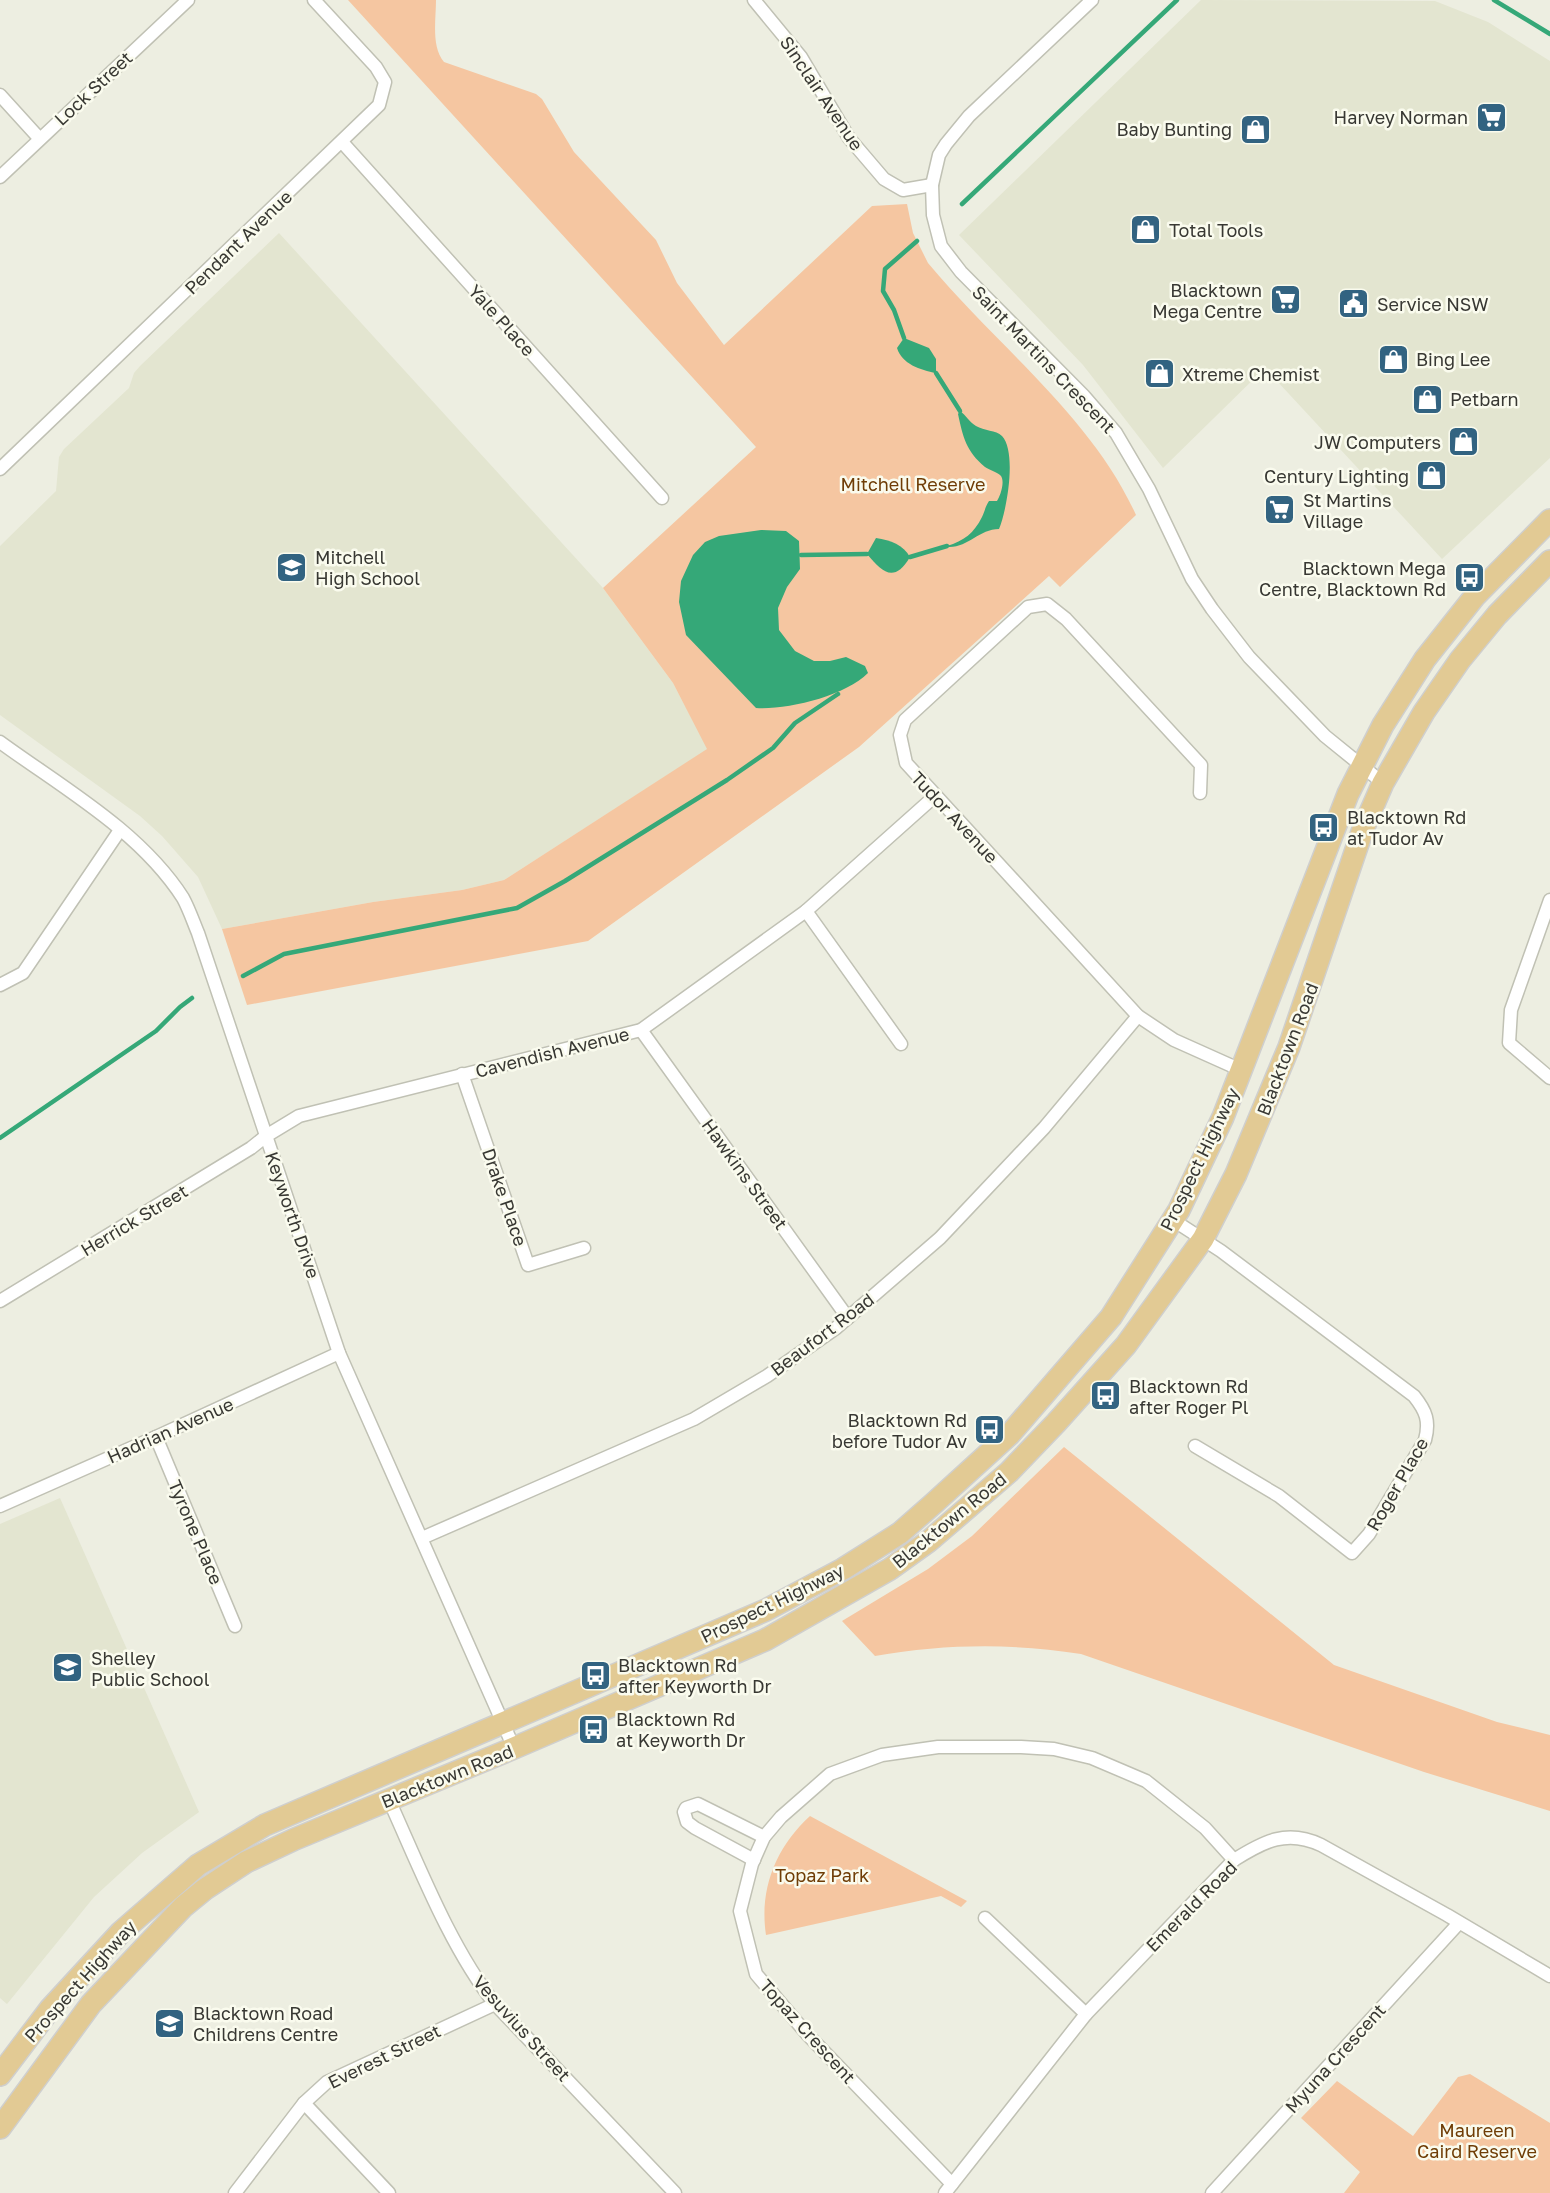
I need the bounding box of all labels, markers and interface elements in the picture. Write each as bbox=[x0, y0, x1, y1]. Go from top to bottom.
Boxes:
street label: Sinclair Avenue bbox=[776, 32, 868, 154]
street label: Lock Street bbox=[49, 46, 137, 130]
supermarket icon: Harvey Norman bbox=[1474, 100, 1508, 134]
place label: Harvey Norman bbox=[1334, 106, 1468, 128]
shop icon: Baby Bunting bbox=[1238, 112, 1272, 146]
place label: Baby Bunting bbox=[1116, 118, 1232, 140]
street label: Pendant Avenue bbox=[180, 185, 296, 299]
shop icon: Total Tools bbox=[1129, 213, 1163, 247]
place label: Total Tools bbox=[1169, 219, 1263, 241]
place label: Blacktown Mega Centre bbox=[1152, 279, 1262, 322]
street label: Yale Place bbox=[464, 280, 540, 360]
street label: Saint Martins Crescent bbox=[968, 281, 1120, 437]
supermarket icon: Blacktown Mega Centre bbox=[1268, 283, 1302, 317]
public building icon: Service NSW bbox=[1337, 287, 1371, 321]
place label: Service NSW bbox=[1377, 293, 1488, 315]
shop icon: Bing Lee bbox=[1376, 342, 1410, 376]
place label: Bing Lee bbox=[1416, 348, 1490, 370]
shop icon: Xtreme Chemist bbox=[1142, 357, 1176, 391]
place label: Xtreme Chemist bbox=[1182, 363, 1320, 385]
shop icon: Petbarn bbox=[1410, 382, 1444, 416]
place label: Petbarn bbox=[1450, 388, 1519, 410]
shop icon: JW Computers bbox=[1447, 425, 1481, 459]
place label: JW Computers bbox=[1314, 431, 1441, 453]
shop icon: Century Lighting bbox=[1415, 459, 1449, 493]
place label: Century Lighting bbox=[1264, 465, 1409, 487]
park label: Mitchell Reserve bbox=[840, 473, 986, 495]
place label: St Martins Village bbox=[1303, 489, 1392, 532]
supermarket icon: St Martins Village bbox=[1263, 493, 1297, 527]
place label: Mitchell High School bbox=[315, 546, 420, 589]
school or university icon: Mitchell High School bbox=[275, 550, 309, 584]
place label: Blacktown Mega Centre, Blacktown Rd bbox=[1259, 557, 1446, 600]
bus stop icon: Blacktown Mega Centre, Blacktown Rd bbox=[1452, 561, 1486, 595]
street label: Tudor Avenue bbox=[907, 767, 1003, 867]
place label: Blacktown Rd at Tudor Av bbox=[1347, 806, 1466, 849]
bus stop icon: Blacktown Rd at Tudor Av bbox=[1307, 810, 1341, 844]
street label: Blacktown Road bbox=[1252, 980, 1322, 1118]
street label: Cavendish Avenue bbox=[473, 1022, 631, 1082]
street label: Prospect Highway bbox=[1155, 1084, 1243, 1234]
street label: Hawkins Street bbox=[697, 1114, 793, 1234]
street label: Drake Place bbox=[478, 1145, 532, 1249]
street label: Keyworth Drive bbox=[261, 1149, 325, 1281]
street label: Herrick Street bbox=[77, 1179, 191, 1261]
street label: Beaufort Road bbox=[766, 1288, 878, 1380]
place label: Blacktown Rd after Roger Pl bbox=[1129, 1375, 1249, 1418]
bus stop icon: Blacktown Rd after Roger Pl bbox=[1089, 1379, 1123, 1413]
street label: Hadrian Avenue bbox=[103, 1392, 237, 1468]
place label: Blacktown Rd before Tudor Av bbox=[832, 1409, 967, 1452]
bus stop icon: Blacktown Rd before Tudor Av bbox=[973, 1413, 1007, 1447]
street label: Roger Place bbox=[1362, 1434, 1432, 1534]
street label: Blacktown Road bbox=[888, 1467, 1010, 1573]
street label: Tyrone Place bbox=[164, 1476, 228, 1588]
street label: Prospect Highway bbox=[697, 1559, 847, 1647]
place label: Shelley Public School bbox=[91, 1647, 210, 1690]
school or university icon: Shelley Public School bbox=[51, 1651, 85, 1685]
place label: Blacktown Rd after Keyworth Dr bbox=[618, 1654, 772, 1697]
bus stop icon: Blacktown Rd after Keyworth Dr bbox=[578, 1658, 612, 1692]
place label: Blacktown Rd at Keyworth Dr bbox=[616, 1708, 745, 1751]
bus stop icon: Blacktown Rd at Keyworth Dr bbox=[576, 1712, 610, 1746]
street label: Blacktown Road bbox=[378, 1740, 516, 1812]
street label: Emerald Road bbox=[1141, 1856, 1241, 1956]
park label: Topaz Park bbox=[775, 1864, 869, 1886]
street label: Prospect Highway bbox=[19, 1915, 141, 2047]
street label: Vesuvius Street bbox=[469, 1970, 575, 2086]
street label: Topaz Crescent bbox=[755, 1974, 861, 2088]
street label: Myuna Crescent bbox=[1280, 1999, 1390, 2117]
place label: Blacktown Road Childrens Centre bbox=[193, 2002, 338, 2045]
school or university icon: Blacktown Road Childrens Centre bbox=[153, 2006, 187, 2040]
street label: Everest Street bbox=[324, 2019, 444, 2093]
park label: Maureen Caird Reserve bbox=[1417, 2119, 1537, 2162]

